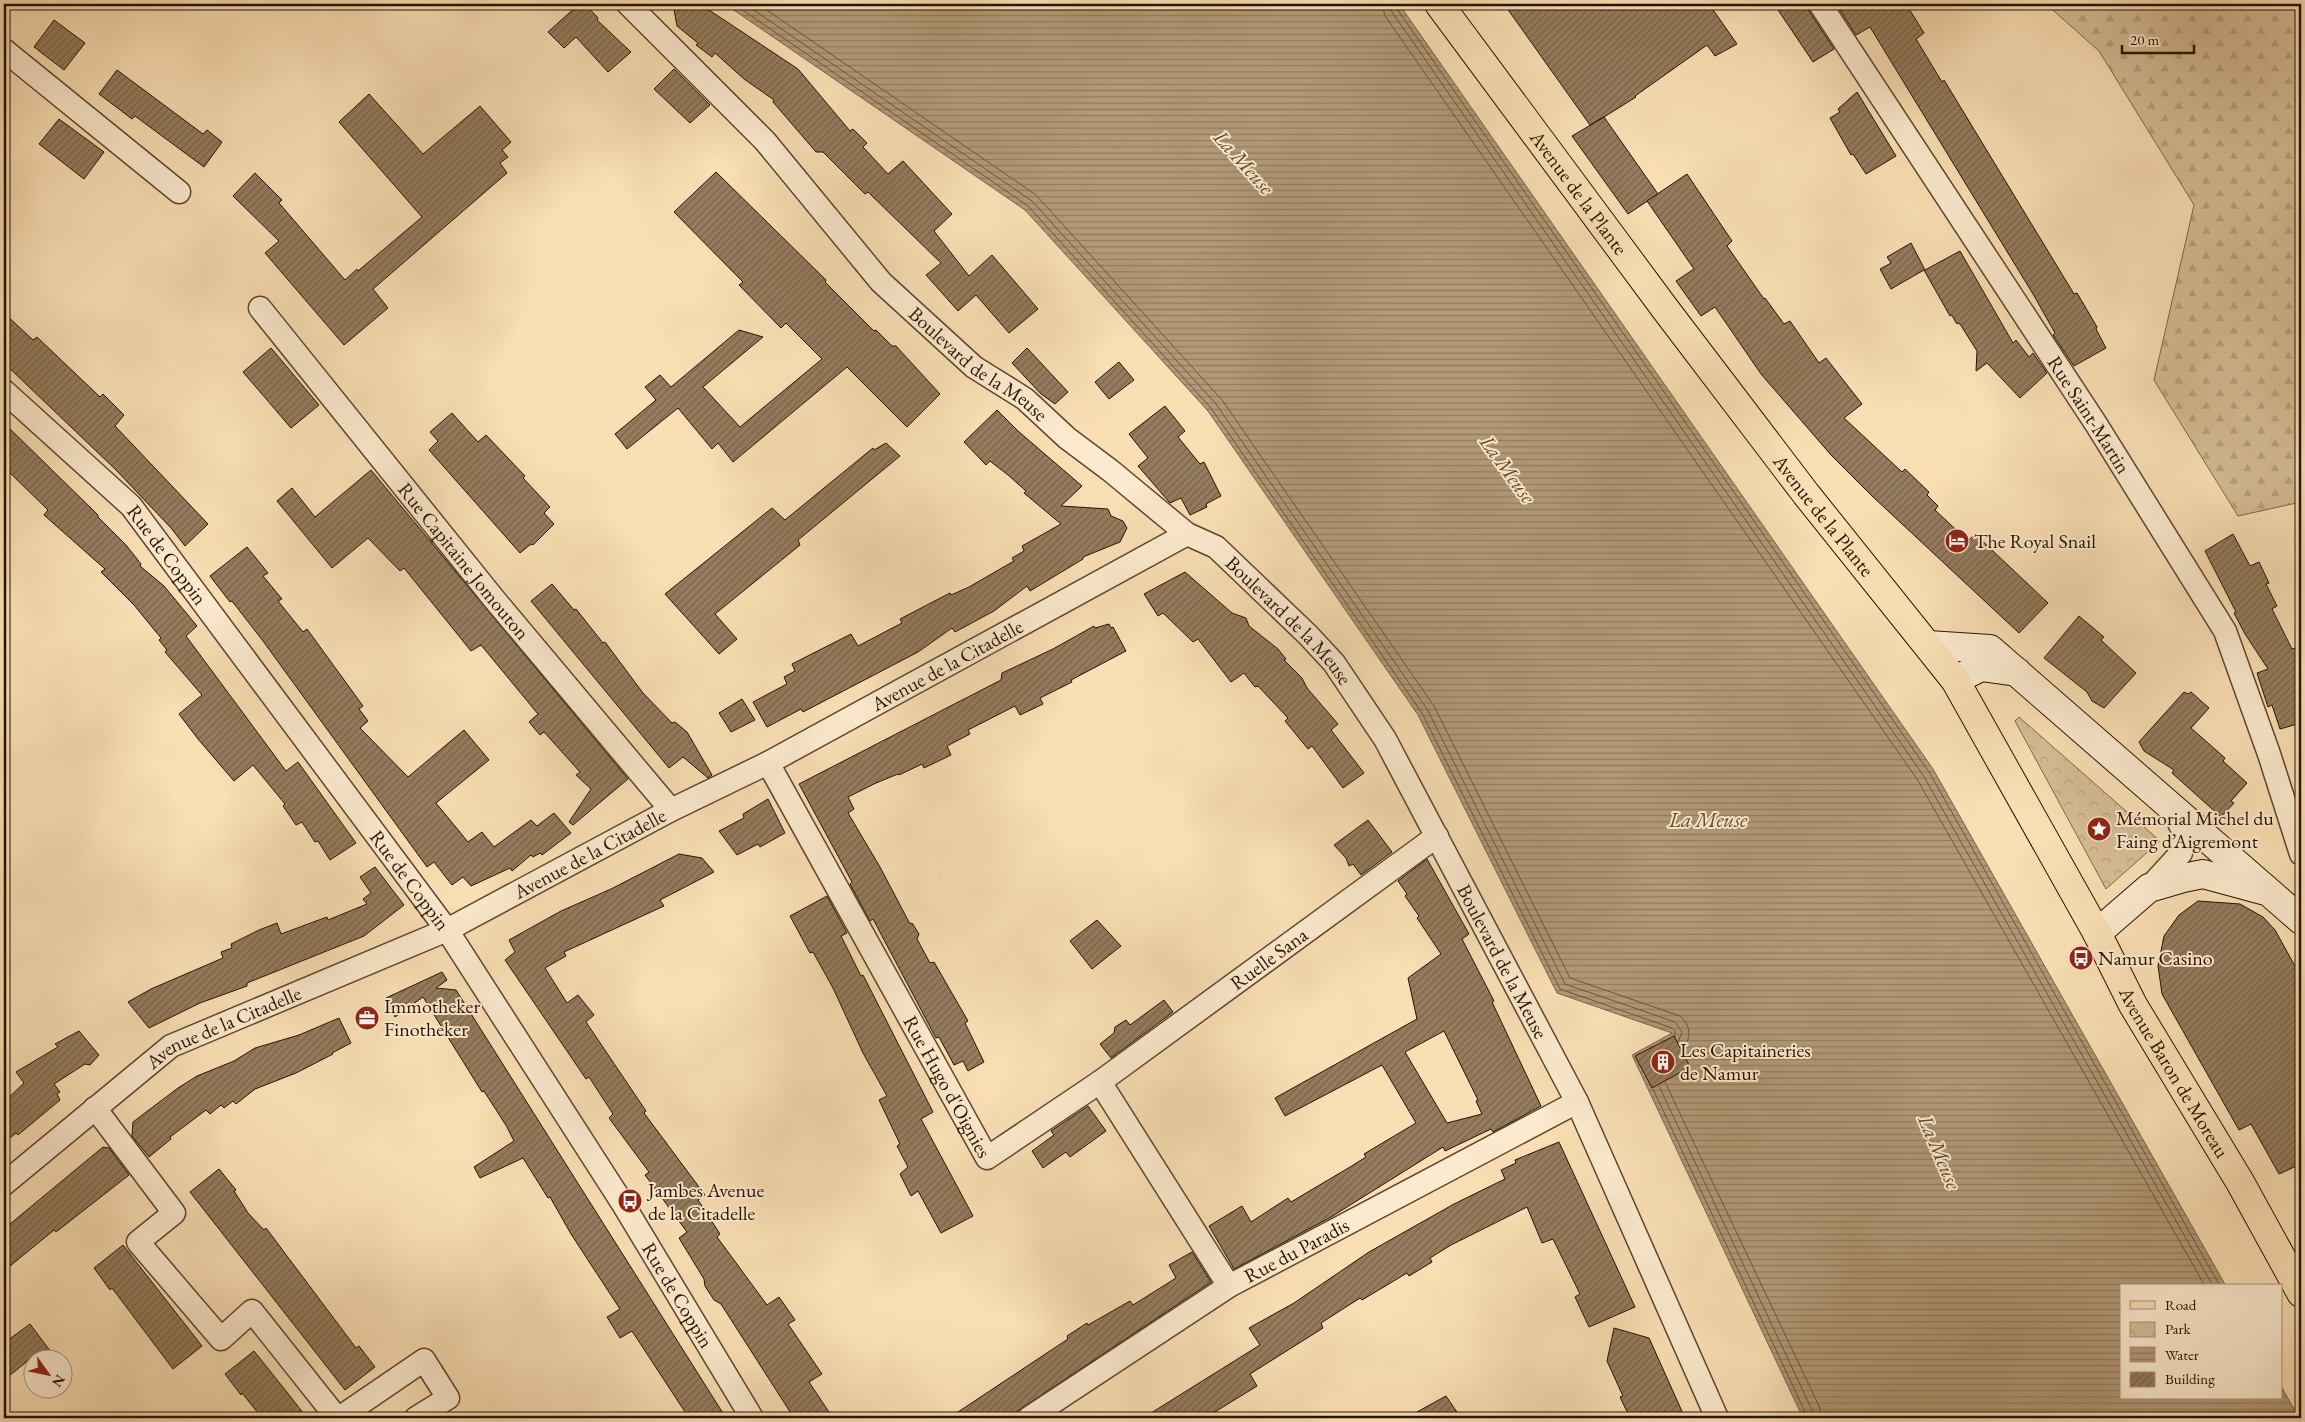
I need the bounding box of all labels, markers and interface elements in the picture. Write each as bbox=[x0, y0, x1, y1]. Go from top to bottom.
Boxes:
scale bar bbox=[2122, 22, 2195, 54]
text: 20 m bbox=[2130, 30, 2159, 49]
water label: La Meuse bbox=[1207, 123, 1281, 201]
street label: Avenue de la Plante bbox=[1524, 124, 1634, 260]
street label: Boulevard de la Meuse bbox=[903, 301, 1054, 427]
street label: Rue Saint-Martin bbox=[2042, 351, 2137, 479]
water label: La Meuse bbox=[1473, 429, 1542, 509]
street label: Avenue de la Plante bbox=[1767, 448, 1880, 582]
street label: Rue Capitaine Jomouton bbox=[392, 477, 536, 645]
street label: Rue de Coppin bbox=[121, 499, 213, 610]
hotel icon: The Royal Snail bbox=[1944, 528, 1970, 554]
place label: The Royal Snail bbox=[1974, 528, 2096, 554]
street label: Boulevard de la Meuse bbox=[1220, 550, 1358, 690]
street label: Avenue de la Citadelle bbox=[866, 613, 1028, 718]
street label: Avenue de la Citadelle bbox=[508, 802, 671, 905]
place label: Mémorial Michel du Faing d’Aigremont bbox=[2116, 805, 2274, 854]
water label: La Meuse bbox=[1668, 806, 1748, 833]
place icon: Mémorial Michel du Faing d’Aigremont bbox=[2086, 816, 2112, 842]
street label: Rue de Coppin bbox=[364, 825, 456, 936]
street label: Boulevard de la Meuse bbox=[1451, 880, 1554, 1043]
street label: Ruelle Sana bbox=[1225, 922, 1313, 996]
bus stop icon: Namur Casino bbox=[2068, 945, 2094, 971]
place label: Namur Casino bbox=[2098, 945, 2213, 971]
street label: Avenue de la Citadelle bbox=[140, 980, 305, 1075]
street label: Avenue Baron de Moreau bbox=[2113, 982, 2236, 1163]
place label: Immotheker Finotheker bbox=[384, 993, 480, 1042]
office icon: Immotheker Finotheker bbox=[354, 1005, 380, 1031]
street label: Rue Hugo d'Oignies bbox=[898, 1011, 997, 1162]
place label: Les Capitaineries de Namur bbox=[1680, 1037, 1811, 1086]
building icon: Les Capitaineries de Namur bbox=[1650, 1049, 1676, 1075]
water label: La Meuse bbox=[1912, 1110, 1968, 1194]
place label: Jambes Avenue de la Citadelle bbox=[646, 1177, 764, 1226]
bus stop icon: Jambes Avenue de la Citadelle bbox=[617, 1188, 643, 1214]
street label: Rue du Paradis bbox=[1239, 1212, 1354, 1289]
street label: Rue de Coppin bbox=[636, 1237, 720, 1353]
legend bbox=[2120, 1284, 2282, 1400]
text: Road bbox=[2165, 1295, 2197, 1314]
text: Park bbox=[2165, 1319, 2192, 1338]
text: Water bbox=[2165, 1345, 2199, 1364]
north arrow bbox=[22, 1350, 72, 1400]
text: Building bbox=[2165, 1369, 2215, 1388]
text: N bbox=[48, 1371, 70, 1391]

